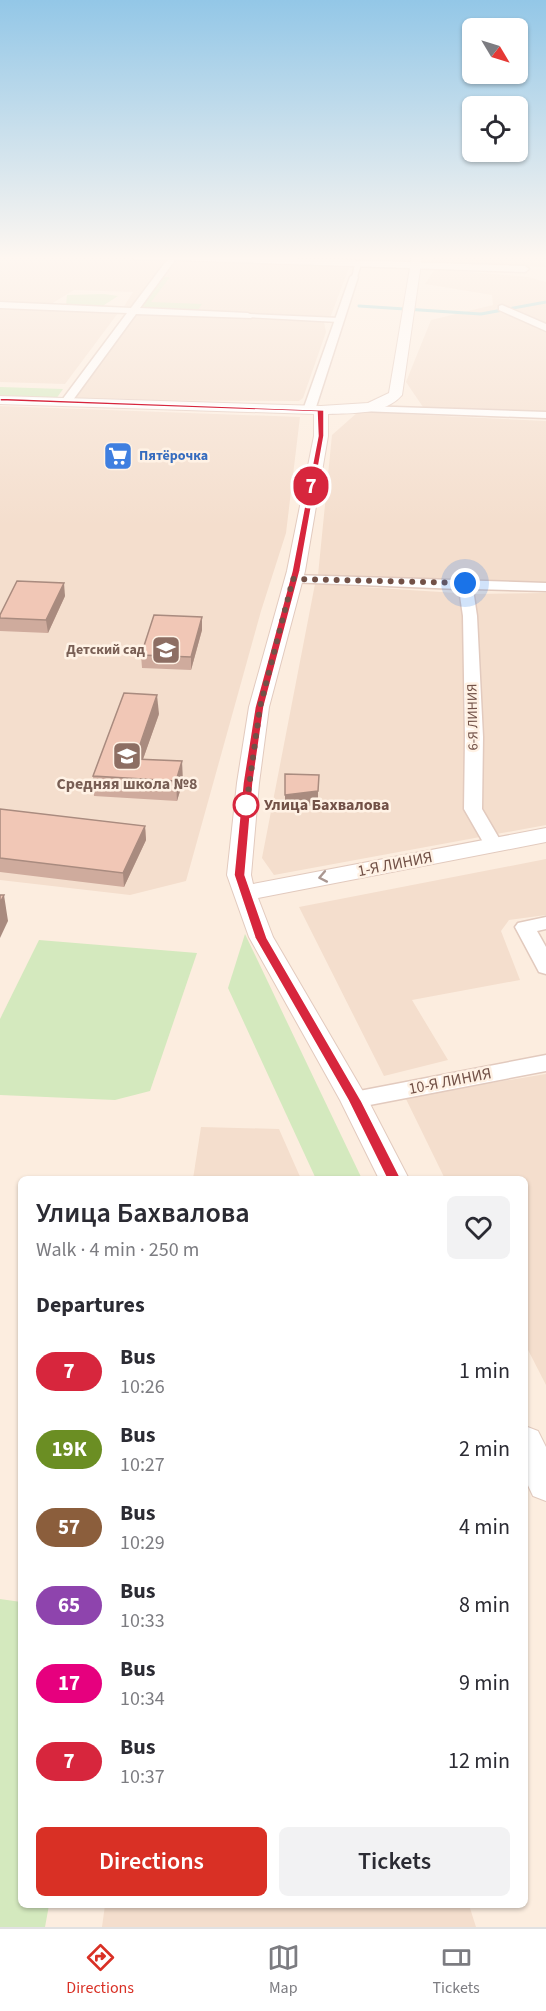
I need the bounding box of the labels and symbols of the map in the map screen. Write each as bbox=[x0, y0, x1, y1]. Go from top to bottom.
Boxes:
north arrow bbox=[462, 18, 528, 84]
supermarket icon: Пятёрочка bbox=[102, 440, 134, 472]
place label: Пятёрочка bbox=[139, 446, 208, 466]
line badge: 7 bbox=[292, 466, 330, 506]
your location bbox=[450, 568, 480, 598]
school or university icon: Детский сад bbox=[150, 634, 182, 666]
place label: Детский сад bbox=[66, 640, 146, 660]
street label: 6-Я ЛИНИЯ bbox=[462, 684, 484, 750]
school or university icon: Средняя школа №8 bbox=[111, 740, 143, 772]
place label: Средняя школа №8 bbox=[57, 773, 197, 795]
marker: Улица Бахвалова bbox=[233, 792, 259, 818]
place label: Улица Бахвалова bbox=[264, 794, 389, 816]
street label: 1-Я ЛИНИЯ bbox=[356, 846, 434, 882]
one-way arrow bbox=[319, 870, 329, 883]
street label: 10-Я ЛИНИЯ bbox=[407, 1062, 493, 1100]

